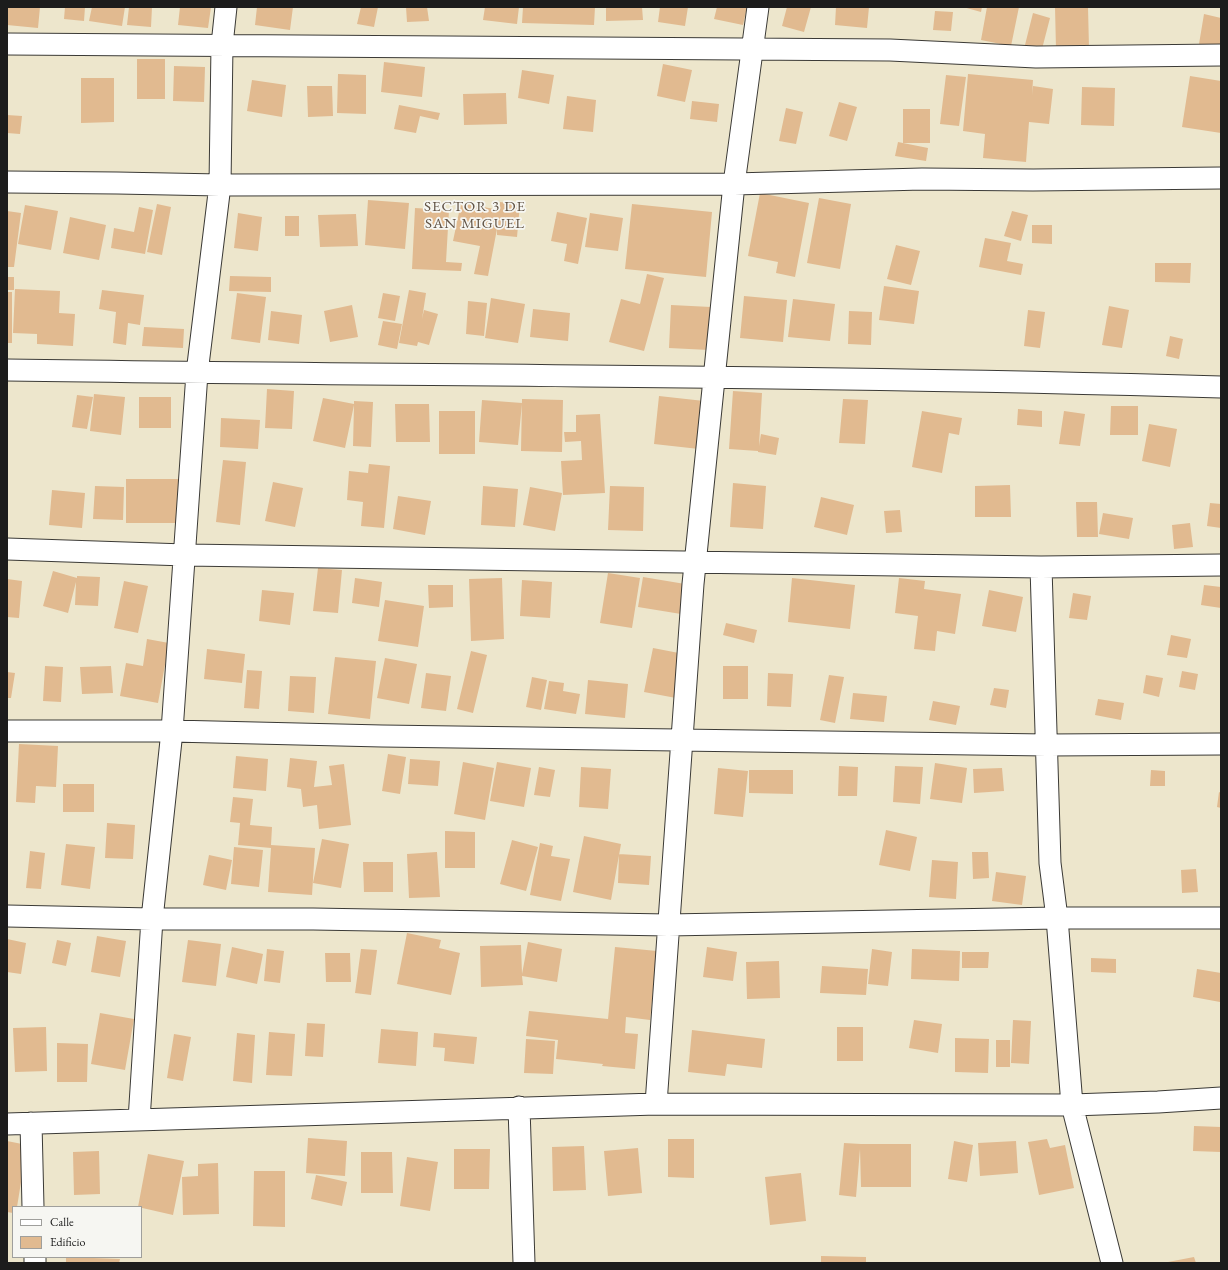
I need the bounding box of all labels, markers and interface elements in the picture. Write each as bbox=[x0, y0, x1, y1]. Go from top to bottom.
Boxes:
district label: SECTOR 3 DE SAN MIGUEL bbox=[424, 198, 526, 233]
legend bbox=[12, 1206, 142, 1258]
text: Calle bbox=[50, 1214, 74, 1230]
text: Edificio bbox=[50, 1234, 85, 1250]

